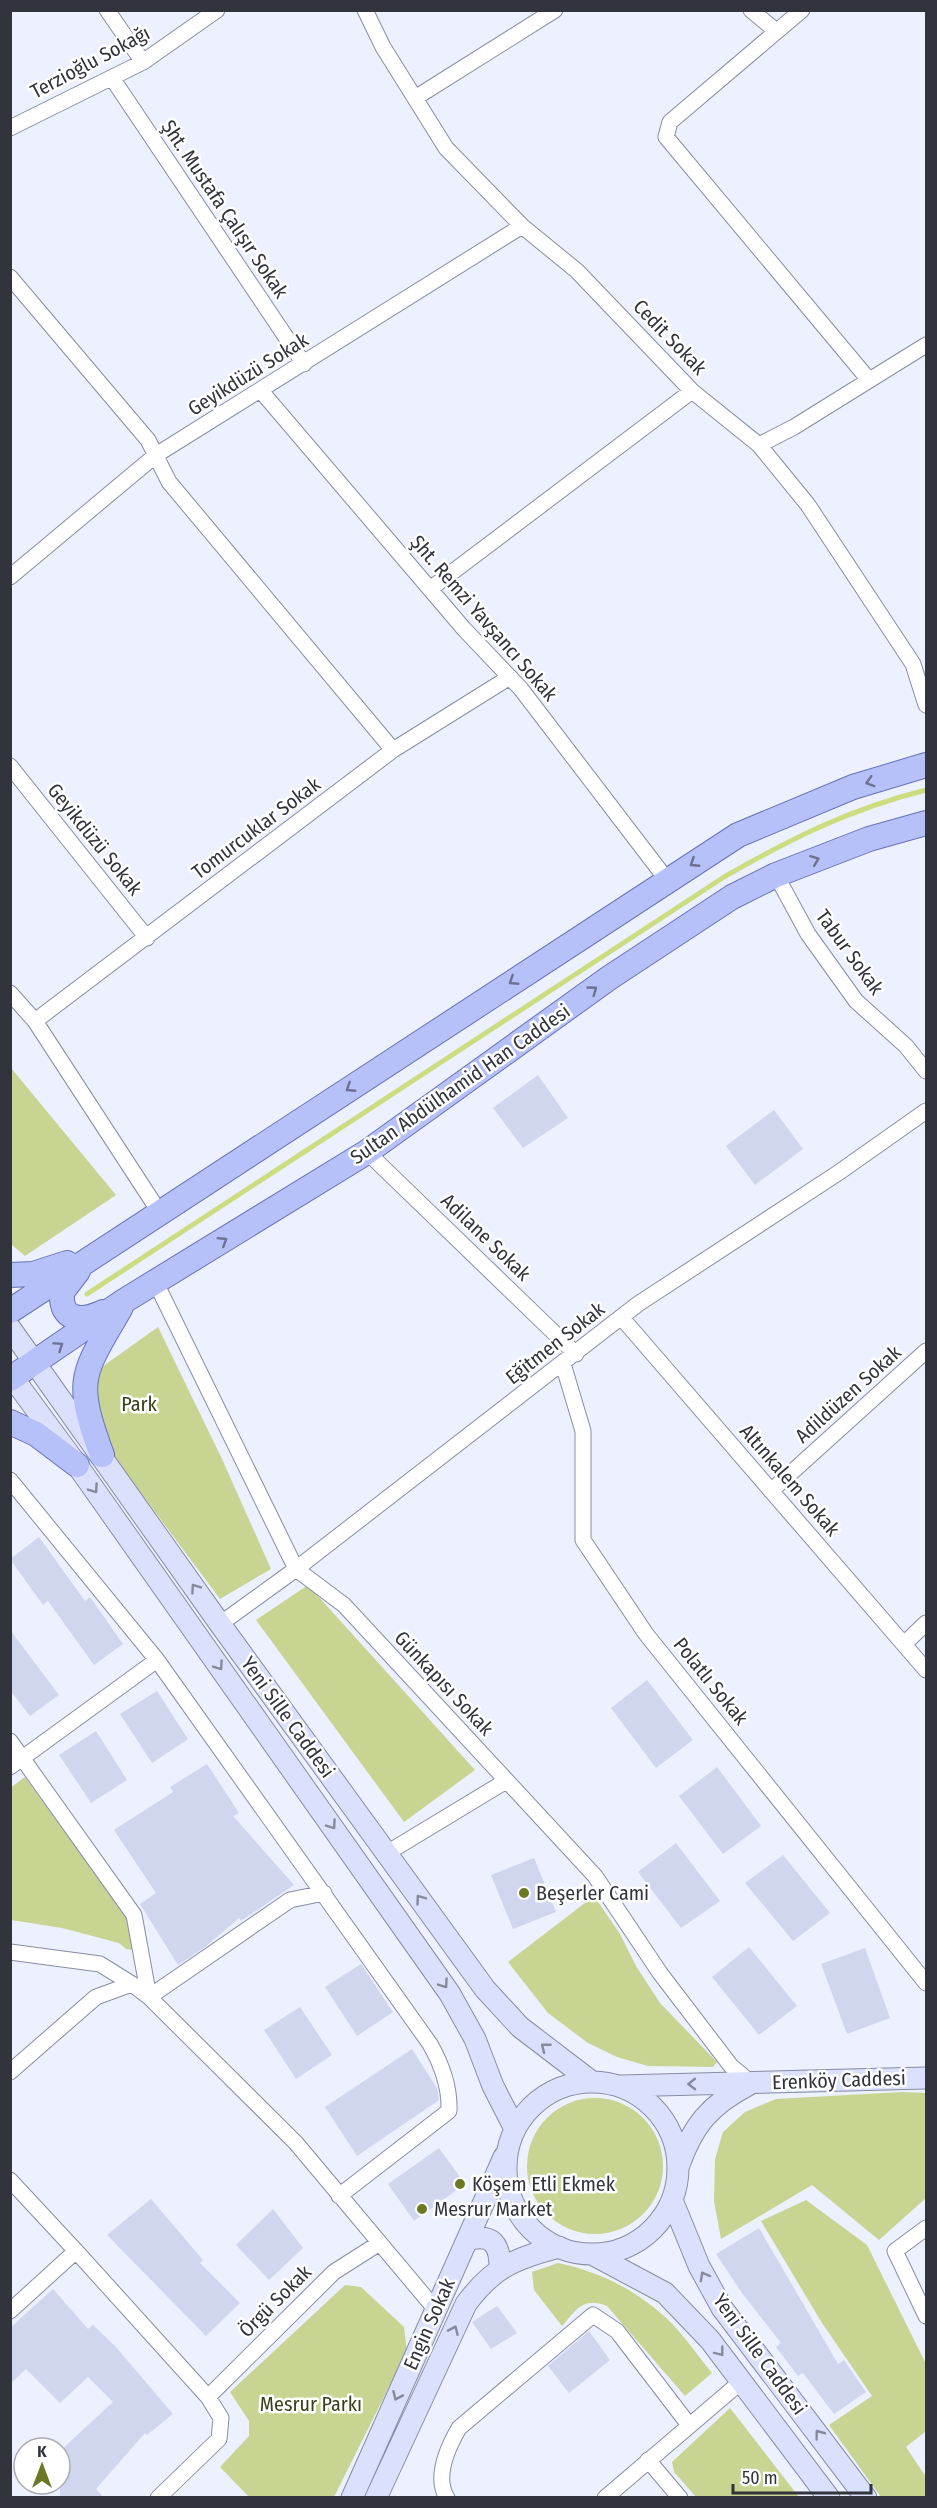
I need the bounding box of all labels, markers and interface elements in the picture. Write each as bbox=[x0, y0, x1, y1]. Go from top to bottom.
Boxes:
street label: Terzioğlu Sokağı bbox=[26, 21, 154, 103]
street label: Şht. Mustafa Çalışır Sokak bbox=[156, 115, 294, 304]
street label: Cedit Sokak bbox=[628, 294, 712, 380]
street label: Geyikdüzü Sokak bbox=[184, 327, 313, 420]
street label: Şht. Remzi Yavşancı Sokak bbox=[405, 530, 563, 707]
street label: Tomurcuklar Sokak bbox=[187, 772, 325, 884]
one-way arrow bbox=[866, 775, 876, 787]
street label: Geyikdüzü Sokak bbox=[43, 778, 148, 900]
one-way arrow bbox=[809, 855, 819, 868]
one-way arrow bbox=[690, 856, 701, 867]
street label: Tabur Sokak bbox=[811, 905, 889, 1000]
one-way arrow bbox=[509, 974, 520, 985]
one-way arrow bbox=[586, 986, 597, 997]
street label: Sultan Abdülhamid Han Caddesi bbox=[346, 999, 574, 1169]
one-way arrow bbox=[346, 1081, 357, 1092]
street label: Adilane Sokak bbox=[436, 1188, 536, 1286]
one-way arrow bbox=[217, 1236, 227, 1248]
street label: Eğitmen Sokak bbox=[501, 1296, 610, 1389]
street label: Adildüzen Sokak bbox=[790, 1340, 906, 1448]
one-way arrow bbox=[52, 1342, 63, 1353]
park label: Park bbox=[121, 1392, 157, 1416]
street label: Altınkalem Sokak bbox=[735, 1419, 846, 1541]
one-way arrow bbox=[87, 1483, 98, 1494]
one-way arrow bbox=[191, 1583, 202, 1594]
street label: Günkapısı Sokak bbox=[390, 1626, 499, 1741]
street label: Polatlı Sokak bbox=[669, 1633, 754, 1730]
street label: Yeni Sille Caddesi bbox=[236, 1652, 340, 1782]
one-way arrow bbox=[212, 1659, 223, 1670]
one-way arrow bbox=[324, 1818, 335, 1829]
place label: Beşerler Cami bbox=[536, 1881, 649, 1906]
marker: Beşerler Cami bbox=[517, 1886, 531, 1900]
one-way arrow bbox=[416, 1894, 427, 1905]
one-way arrow bbox=[437, 1978, 448, 1989]
one-way arrow bbox=[541, 2043, 552, 2054]
street label: Erenköy Caddesi bbox=[772, 2066, 906, 2094]
one-way arrow bbox=[688, 2078, 697, 2090]
place label: Köşem Etli Ekmek bbox=[472, 2172, 616, 2197]
marker: Köşem Etli Ekmek bbox=[453, 2177, 467, 2191]
place label: Mesrur Market bbox=[434, 2197, 553, 2221]
marker: Mesrur Market bbox=[415, 2202, 429, 2216]
street label: Örgü Sokak bbox=[234, 2259, 317, 2342]
one-way arrow bbox=[700, 2272, 712, 2282]
street label: Engin Sokak bbox=[398, 2274, 460, 2374]
street label: Yeni Sille Caddesi bbox=[708, 2289, 812, 2419]
one-way arrow bbox=[447, 2326, 459, 2337]
one-way arrow bbox=[713, 2345, 724, 2356]
one-way arrow bbox=[393, 2390, 405, 2401]
park label: Mesrur Parkı bbox=[260, 2392, 362, 2416]
one-way arrow bbox=[815, 2429, 826, 2440]
north arrow bbox=[12, 2436, 72, 2496]
text: K bbox=[37, 2442, 47, 2461]
scale bar bbox=[733, 2457, 871, 2495]
text: 50 m bbox=[742, 2467, 778, 2489]

